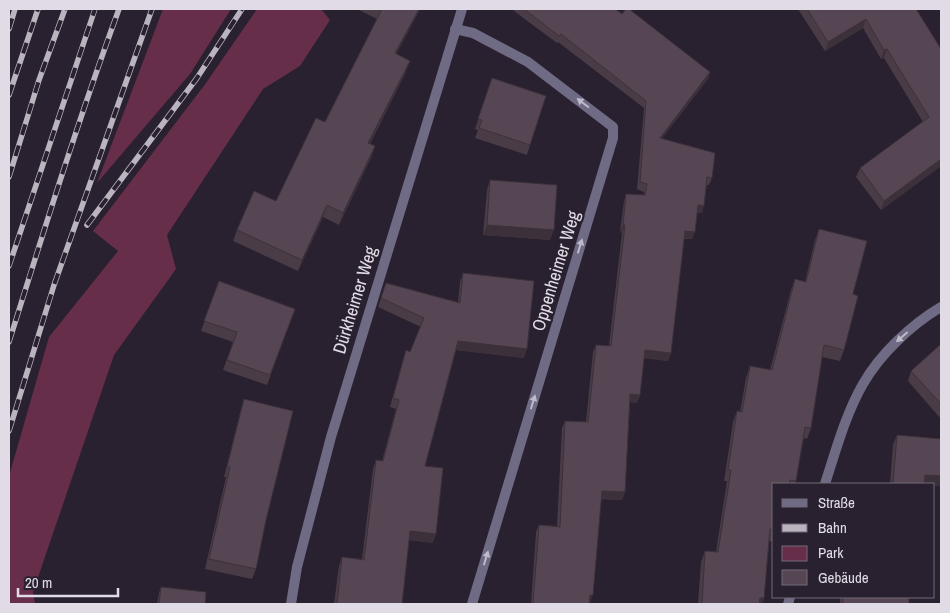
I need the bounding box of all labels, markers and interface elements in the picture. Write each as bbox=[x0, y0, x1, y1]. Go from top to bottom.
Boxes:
one-way arrow bbox=[576, 98, 590, 108]
street label: Oppenheimer Weg bbox=[525, 207, 586, 334]
one-way arrow bbox=[577, 239, 585, 254]
street label: Dürkheimer Weg bbox=[326, 242, 383, 357]
one-way arrow bbox=[896, 331, 909, 342]
one-way arrow bbox=[530, 394, 538, 409]
legend bbox=[772, 483, 935, 598]
text: Straße bbox=[818, 492, 855, 513]
text: Bahn bbox=[818, 517, 847, 538]
text: Park bbox=[818, 542, 844, 563]
one-way arrow bbox=[483, 550, 491, 565]
scale bar bbox=[18, 566, 118, 598]
text: Gebäude bbox=[818, 567, 869, 588]
text: 20 m bbox=[25, 572, 52, 593]

